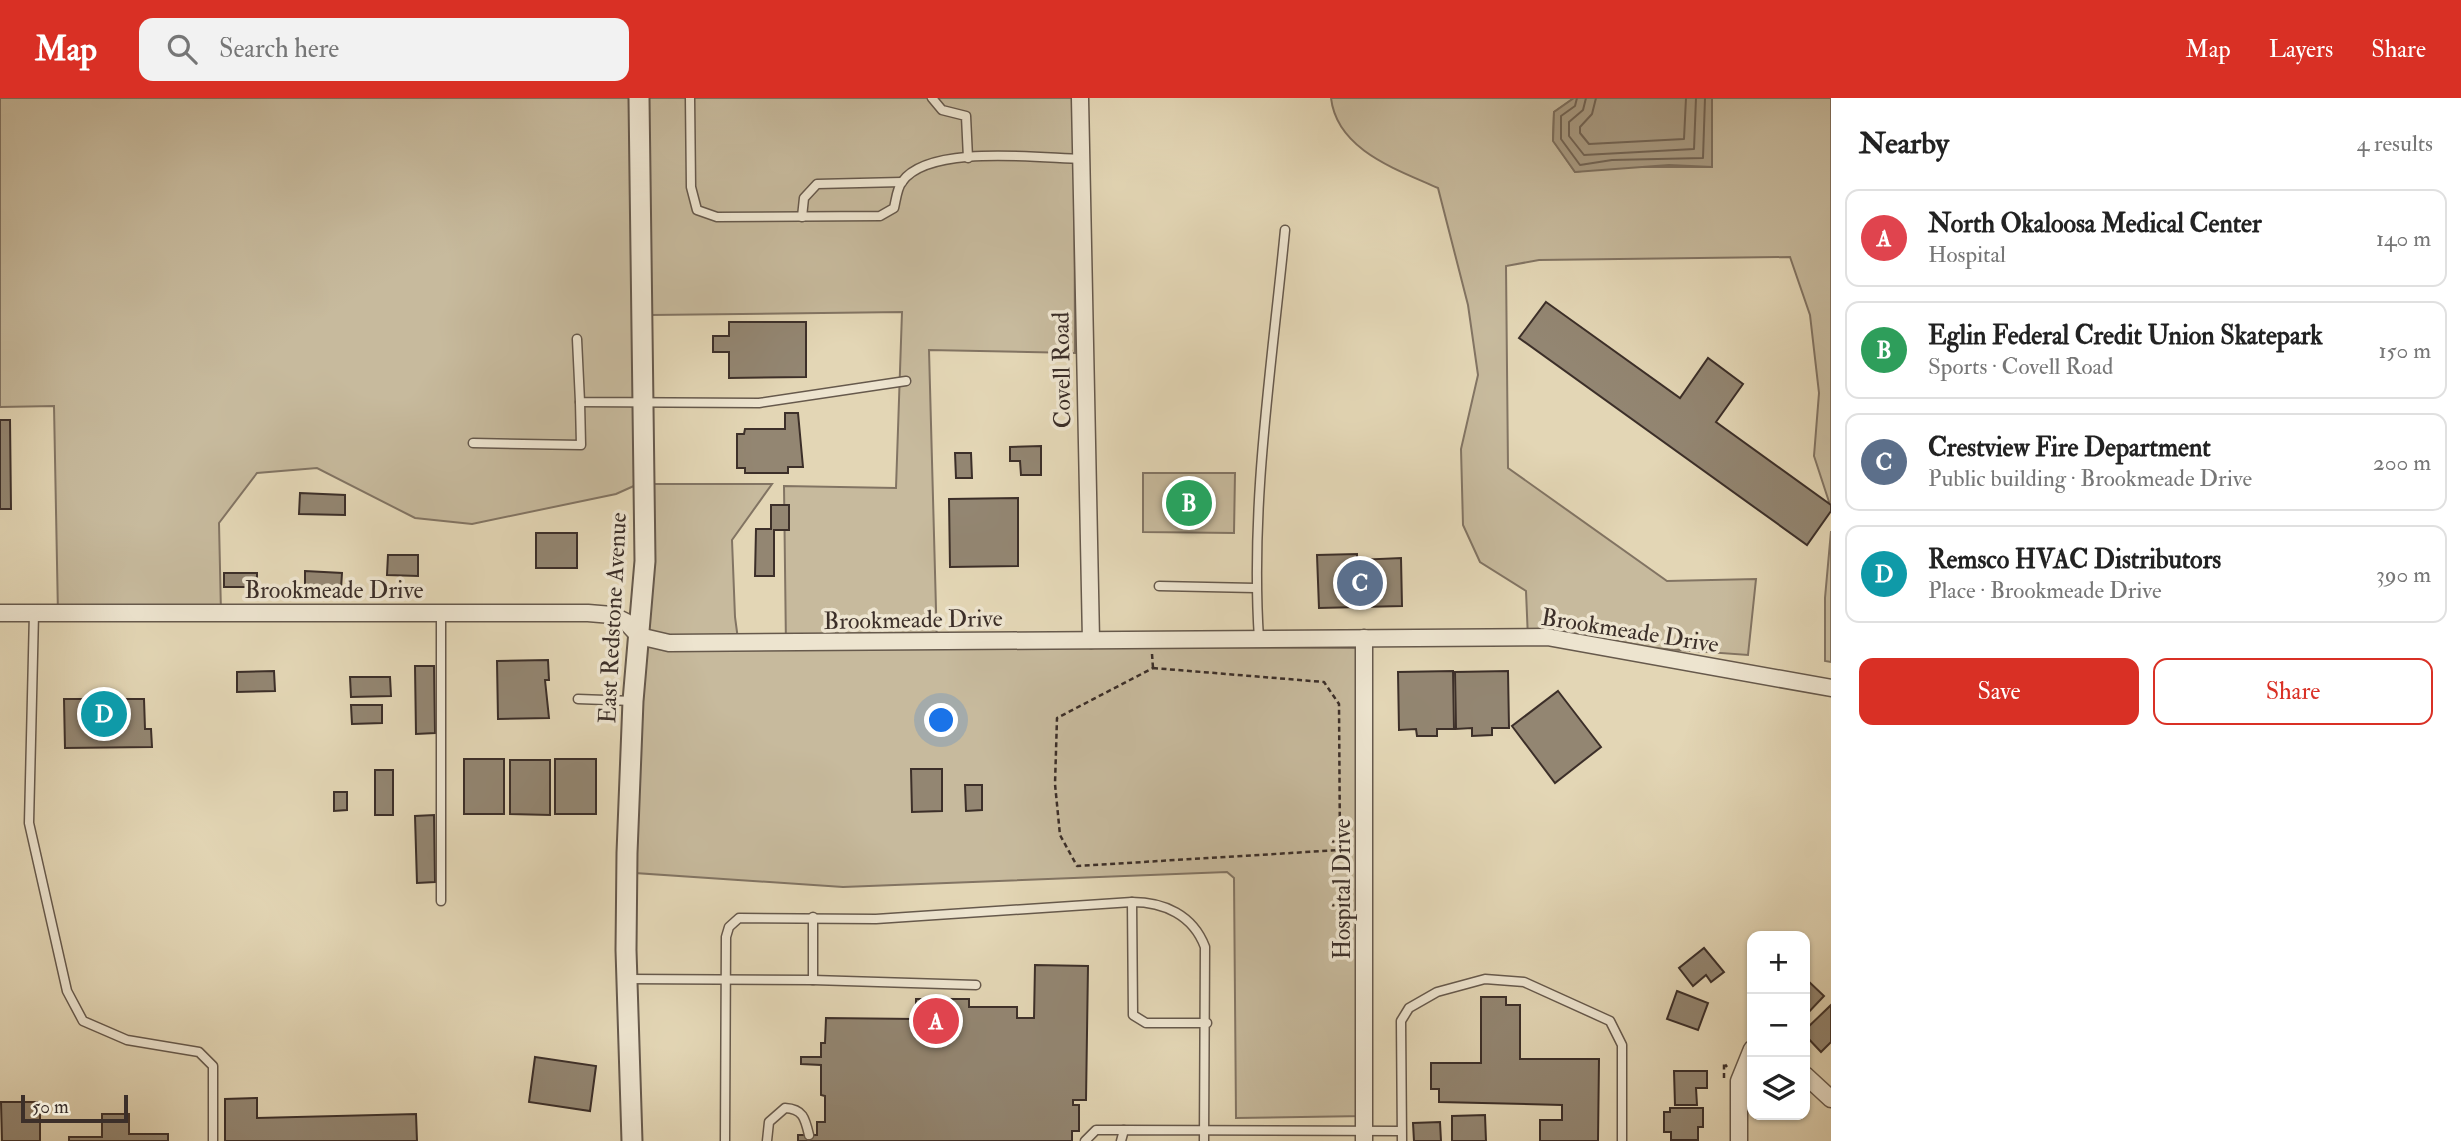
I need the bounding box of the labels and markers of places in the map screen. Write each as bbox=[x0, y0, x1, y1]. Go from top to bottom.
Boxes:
pin: B bbox=[1166, 477, 1212, 529]
pin: C bbox=[1337, 557, 1383, 609]
pin: D bbox=[81, 688, 127, 740]
pin: A bbox=[913, 995, 959, 1047]

